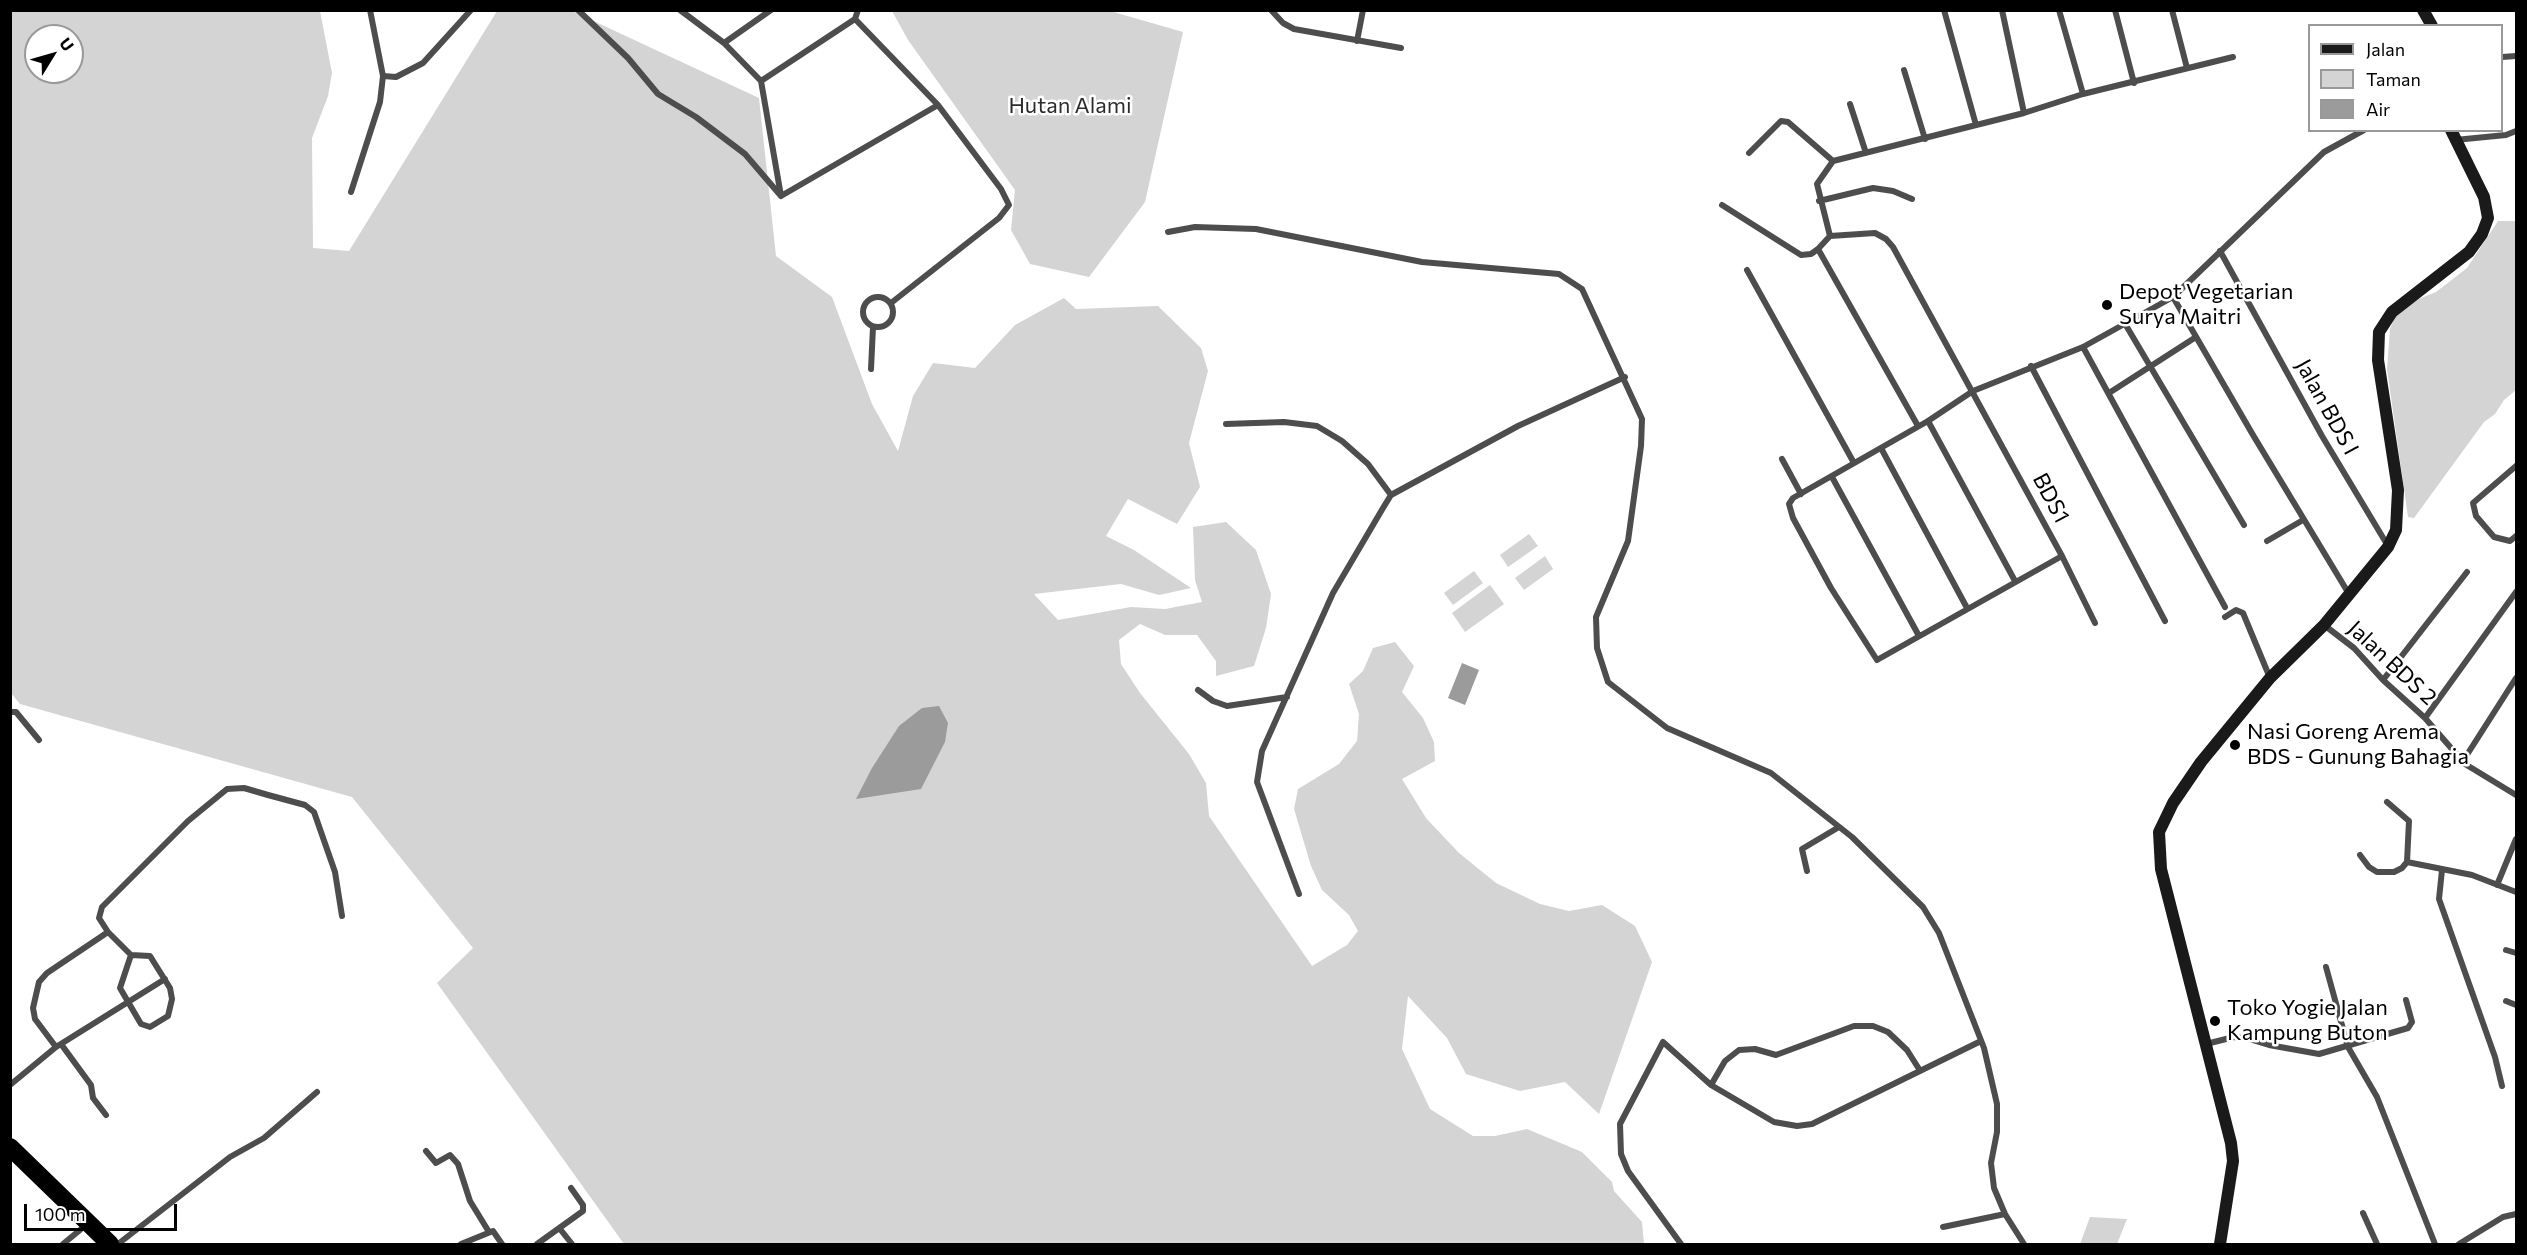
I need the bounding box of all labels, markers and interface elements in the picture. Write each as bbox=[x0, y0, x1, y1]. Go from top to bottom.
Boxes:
north arrow bbox=[24, 24, 84, 84]
legend bbox=[2308, 24, 2503, 132]
text: U bbox=[56, 34, 78, 54]
text: Jalan bbox=[2366, 38, 2405, 60]
text: Taman bbox=[2366, 68, 2421, 90]
park label: Hutan Alami bbox=[1008, 93, 1132, 119]
text: Air bbox=[2366, 98, 2390, 120]
place label: Depot Vegetarian Surya Maitri bbox=[2119, 279, 2293, 330]
marker: Depot Vegetarian Surya Maitri bbox=[2100, 298, 2114, 312]
street label: Jalan BDS I bbox=[2290, 354, 2364, 460]
street label: BDS1 bbox=[2027, 469, 2075, 527]
street label: Jalan BDS 2 bbox=[2342, 615, 2442, 711]
place label: Nasi Goreng Arema BDS - Gunung Bahagia bbox=[2247, 719, 2469, 770]
marker: Nasi Goreng Arema BDS - Gunung Bahagia bbox=[2228, 738, 2242, 752]
place label: Toko Yogie Jalan Kampung Buton bbox=[2227, 995, 2388, 1046]
marker: Toko Yogie Jalan Kampung Buton bbox=[2208, 1014, 2222, 1028]
scale bar bbox=[27, 1192, 180, 1230]
text: 100 m bbox=[35, 1203, 85, 1225]

